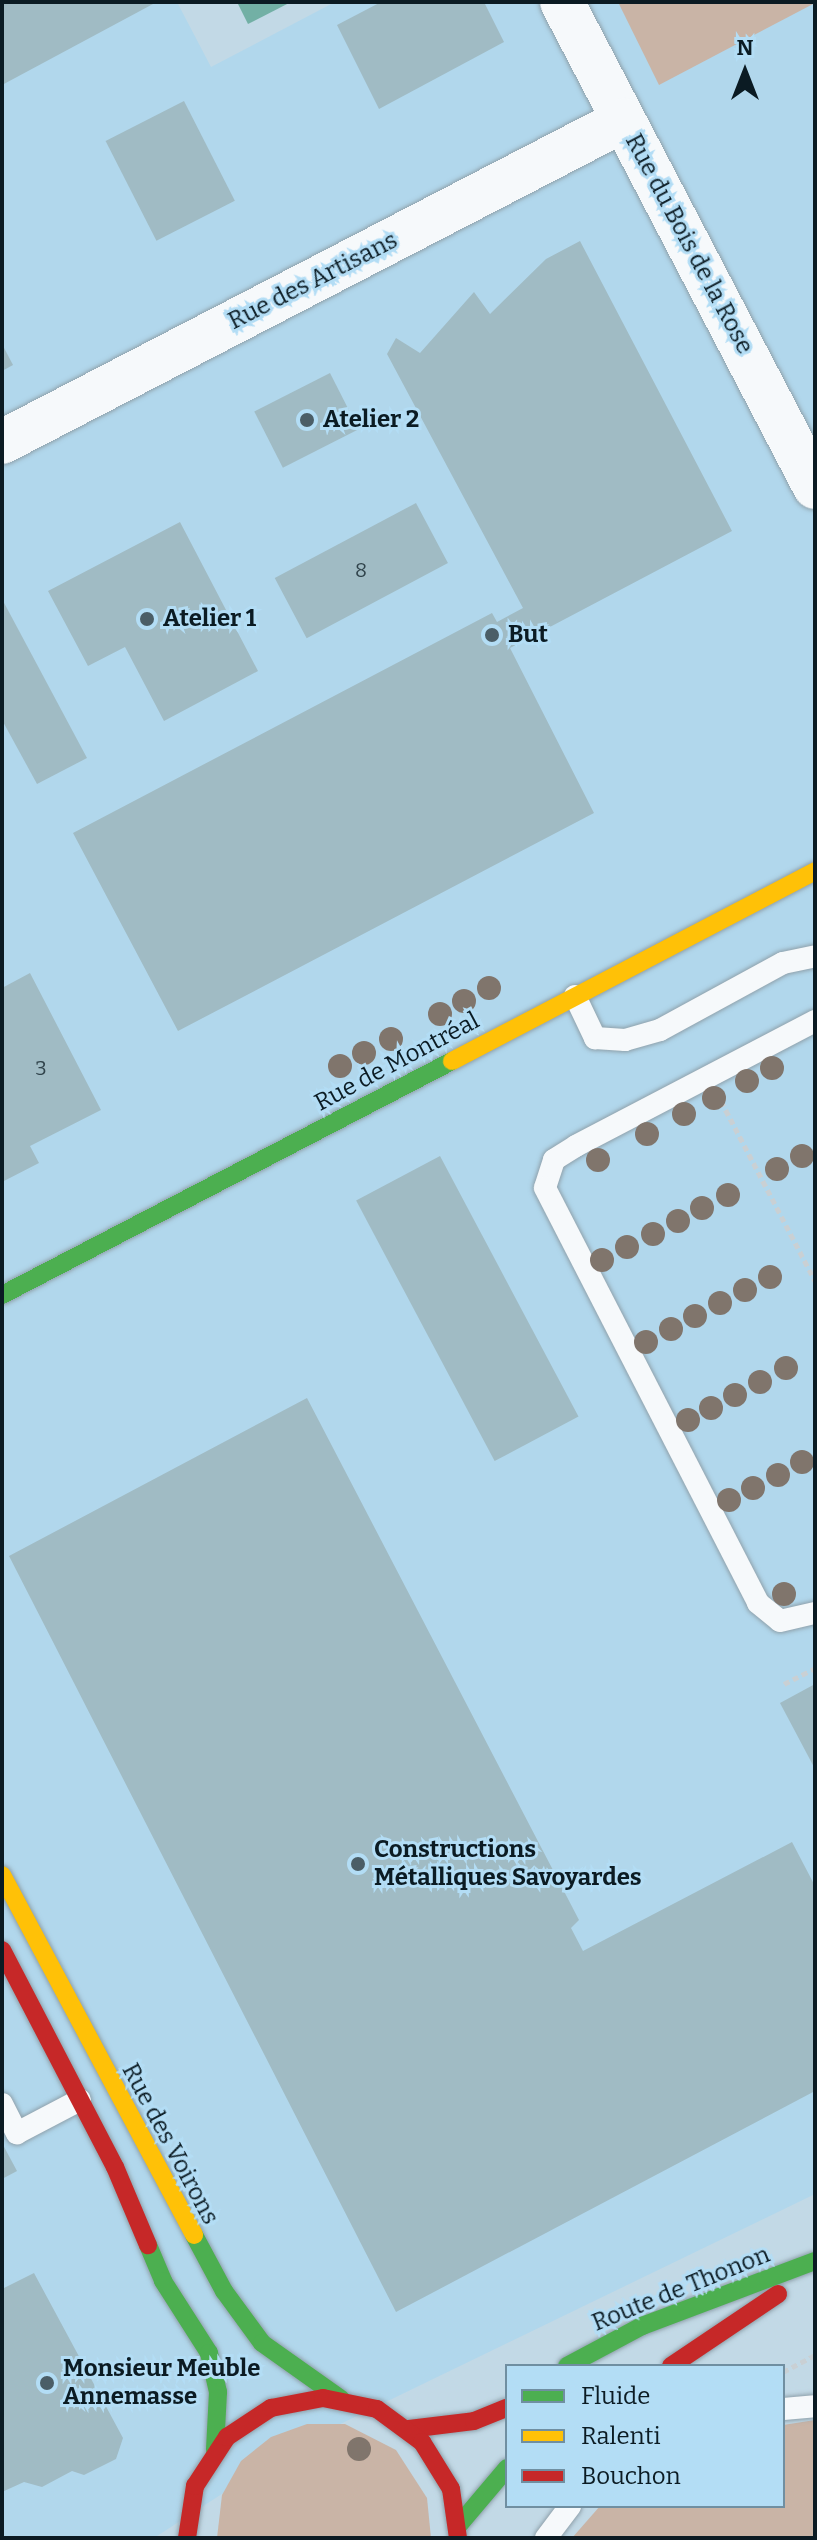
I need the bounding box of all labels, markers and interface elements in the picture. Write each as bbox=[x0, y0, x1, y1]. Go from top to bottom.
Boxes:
north arrow bbox=[705, 32, 785, 112]
text: N bbox=[737, 34, 753, 61]
street label: Rue du Bois de la Rose bbox=[619, 129, 759, 359]
street label: Rue des Artisans bbox=[224, 226, 402, 336]
place label: Atelier 2 bbox=[323, 406, 419, 434]
marker: Atelier 2 bbox=[298, 411, 316, 429]
house number: 8 bbox=[355, 558, 367, 582]
place label: Atelier 1 bbox=[163, 605, 256, 633]
marker: Atelier 1 bbox=[138, 610, 156, 628]
place label: But bbox=[508, 621, 548, 649]
marker: But bbox=[483, 626, 501, 644]
street label: Rue de Montréal bbox=[310, 1007, 484, 1117]
house number: 3 bbox=[35, 1056, 47, 1080]
place label: Constructions Métalliques Savoyardes bbox=[374, 1836, 642, 1892]
marker: Constructions Métalliques Savoyardes bbox=[349, 1855, 367, 1873]
street label: Rue des Voirons bbox=[115, 2059, 225, 2229]
street label: Route de Thonon bbox=[588, 2240, 774, 2338]
place label: Monsieur Meuble Annemasse bbox=[63, 2355, 260, 2411]
legend bbox=[505, 2364, 785, 2508]
marker: Monsieur Meuble Annemasse bbox=[38, 2374, 56, 2392]
text: Fluide bbox=[581, 2382, 650, 2410]
text: Ralenti bbox=[581, 2422, 661, 2450]
text: Bouchon bbox=[581, 2462, 681, 2490]

